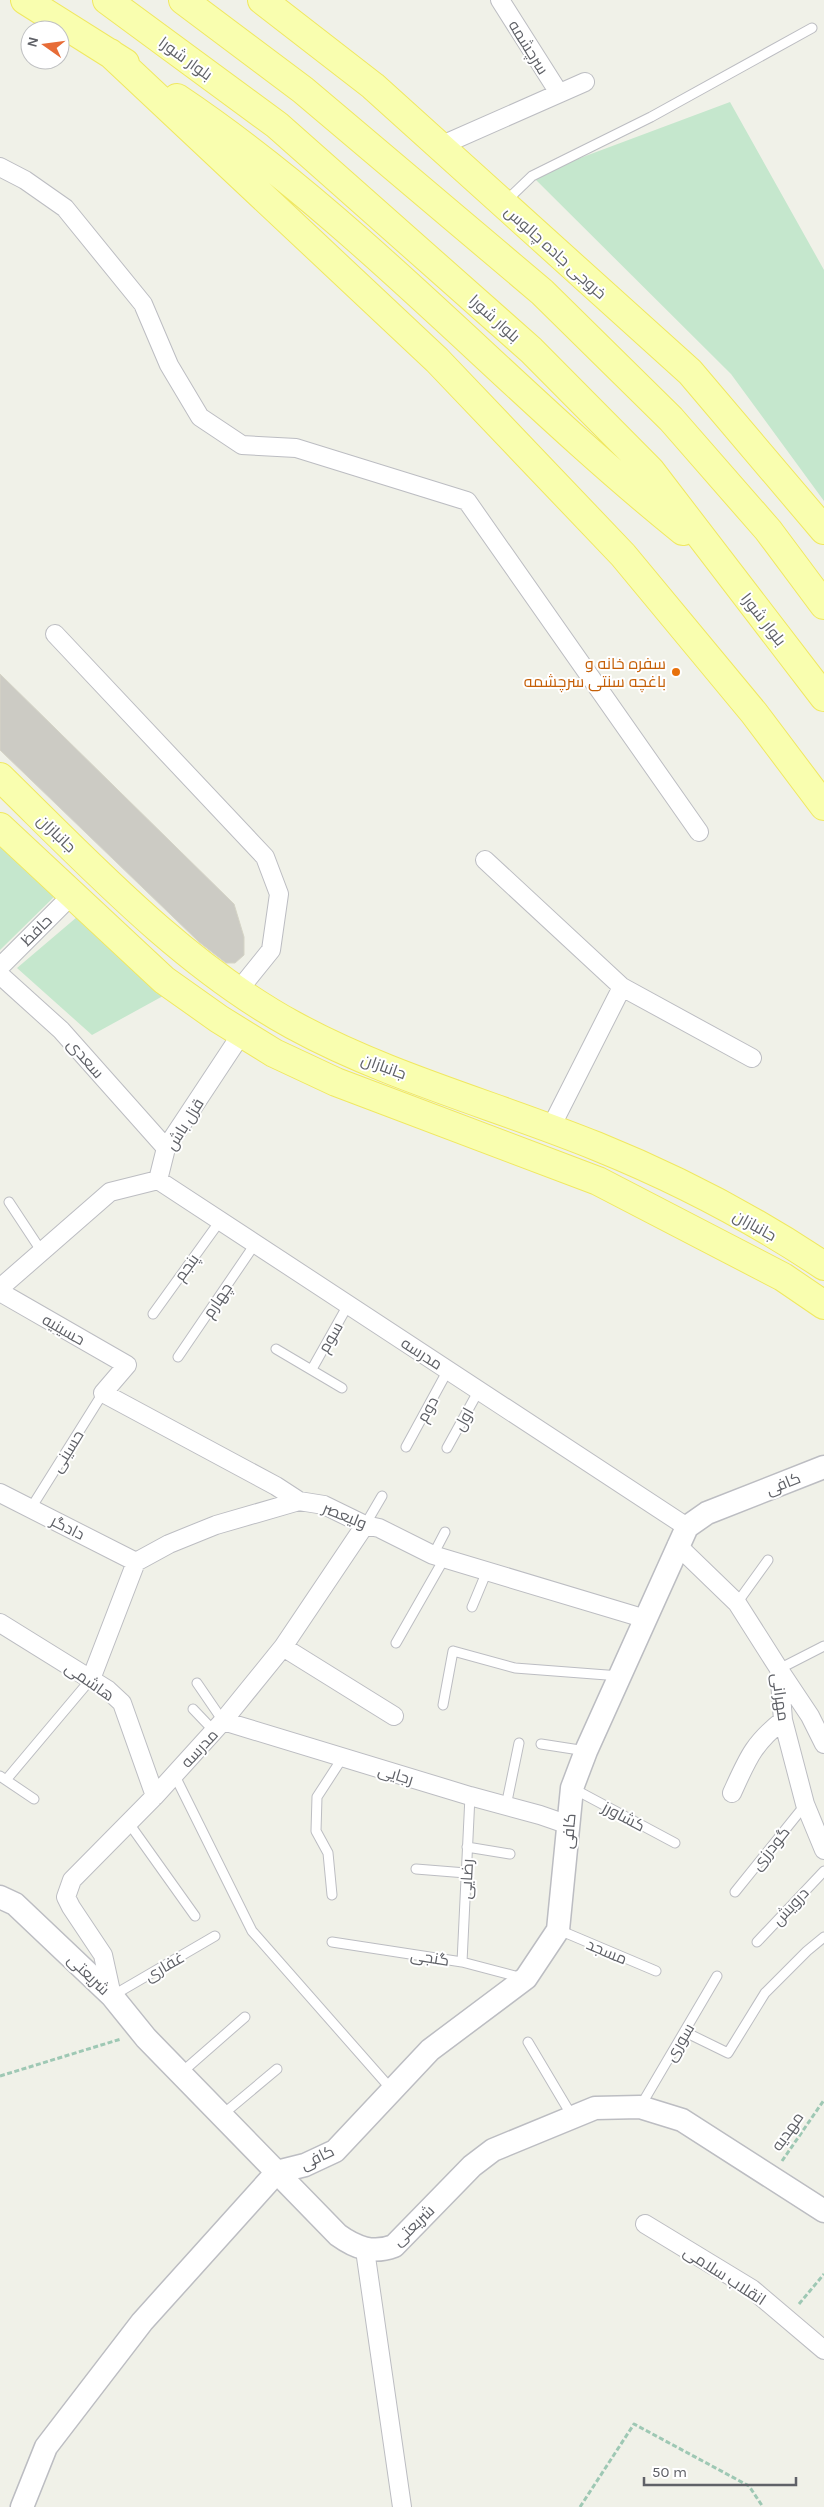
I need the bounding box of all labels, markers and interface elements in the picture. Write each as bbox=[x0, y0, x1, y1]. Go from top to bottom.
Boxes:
street label: سرچشمه bbox=[503, 17, 553, 79]
north arrow bbox=[20, 20, 70, 70]
street label: بلوار شورا bbox=[155, 33, 216, 84]
text: N bbox=[23, 35, 42, 49]
street label: خروجی جاده چالوس bbox=[500, 202, 610, 305]
street label: بلوار شورا bbox=[465, 291, 524, 346]
street label: بلوار شورا bbox=[737, 589, 790, 649]
place label: سفره خانه و باغچه سنتی سرچشمه bbox=[524, 654, 666, 693]
marker: سفره خانه و باغچه سنتی سرچشمه bbox=[670, 666, 682, 678]
street label: جانبازان bbox=[33, 810, 80, 857]
street label: حافظ bbox=[17, 911, 56, 950]
street label: سعدی bbox=[63, 1035, 108, 1083]
street label: جانبازان bbox=[358, 1050, 409, 1084]
street label: قزل باش bbox=[161, 1095, 209, 1154]
street label: جانبازان bbox=[729, 1206, 780, 1246]
street label: پنجم bbox=[170, 1249, 205, 1286]
street label: چهارم bbox=[199, 1279, 238, 1323]
street label: حسینیه bbox=[39, 1310, 88, 1349]
street label: سوم bbox=[314, 1318, 349, 1357]
street label: مدرسه bbox=[397, 1333, 446, 1374]
street label: دوم bbox=[413, 1393, 444, 1426]
street label: اول bbox=[449, 1404, 478, 1435]
street label: حسینی bbox=[47, 1427, 89, 1476]
street label: کافی bbox=[763, 1468, 804, 1500]
street label: ولیعصر bbox=[319, 1498, 370, 1533]
street label: دادگر bbox=[47, 1510, 88, 1544]
street label: هاشمی bbox=[61, 1658, 118, 1706]
street label: مهرانی bbox=[767, 1672, 793, 1722]
street label: مدرسه bbox=[177, 1725, 222, 1771]
street label: رجایی bbox=[375, 1760, 416, 1790]
street label: کشاورز bbox=[598, 1797, 648, 1836]
street label: کافی bbox=[557, 1813, 581, 1850]
street label: گودرزی bbox=[747, 1823, 794, 1875]
street label: رضایی bbox=[456, 1858, 478, 1900]
street label: درویش bbox=[768, 1883, 813, 1930]
street label: مسجد bbox=[584, 1934, 630, 1968]
street label: گنجی bbox=[409, 1945, 451, 1971]
street label: غفاری bbox=[141, 1947, 188, 1986]
street label: شریعتی bbox=[63, 1950, 114, 2000]
street label: سوری bbox=[661, 2020, 699, 2065]
street label: مهدیه bbox=[767, 2108, 808, 2155]
street label: کافی bbox=[297, 2141, 338, 2175]
street label: شریعتی bbox=[388, 2201, 439, 2251]
street label: انقلاب سلامی bbox=[679, 2242, 769, 2310]
scale bar bbox=[644, 2454, 796, 2486]
text: 50 m bbox=[652, 2463, 687, 2481]

